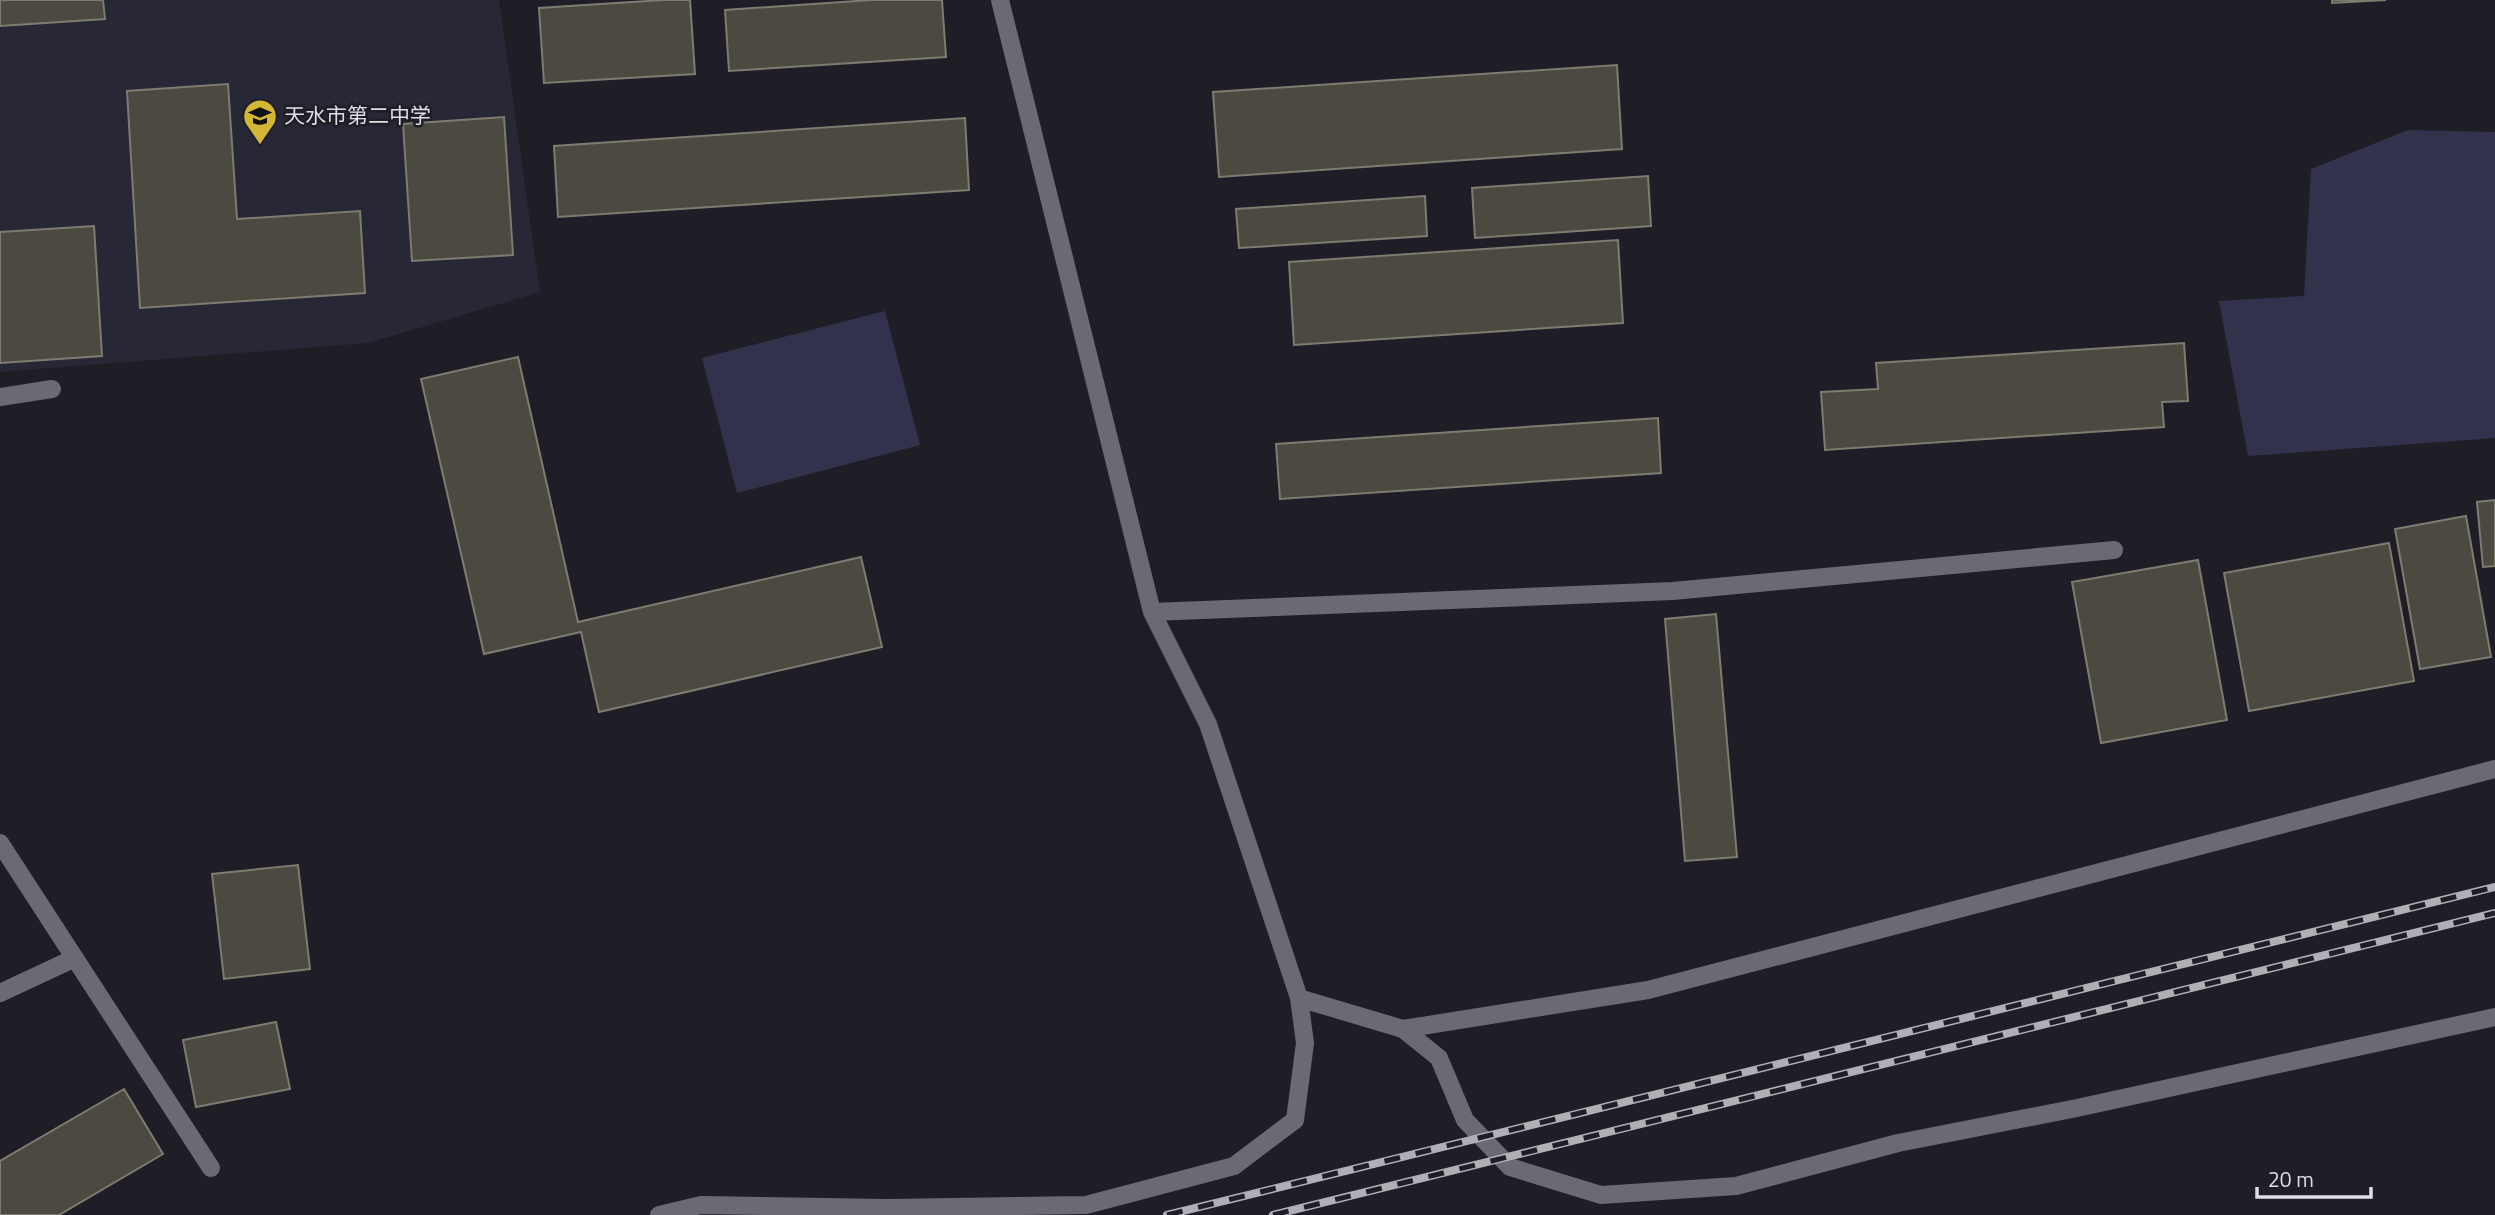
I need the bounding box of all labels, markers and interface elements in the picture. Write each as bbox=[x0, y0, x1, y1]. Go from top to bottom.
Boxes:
school or university icon: 天水市第二中学 bbox=[241, 97, 279, 146]
place label: 天水市第二中学 bbox=[284, 99, 431, 131]
scale bar bbox=[2257, 1156, 2371, 1200]
text: 20 m bbox=[2268, 1163, 2314, 1195]

